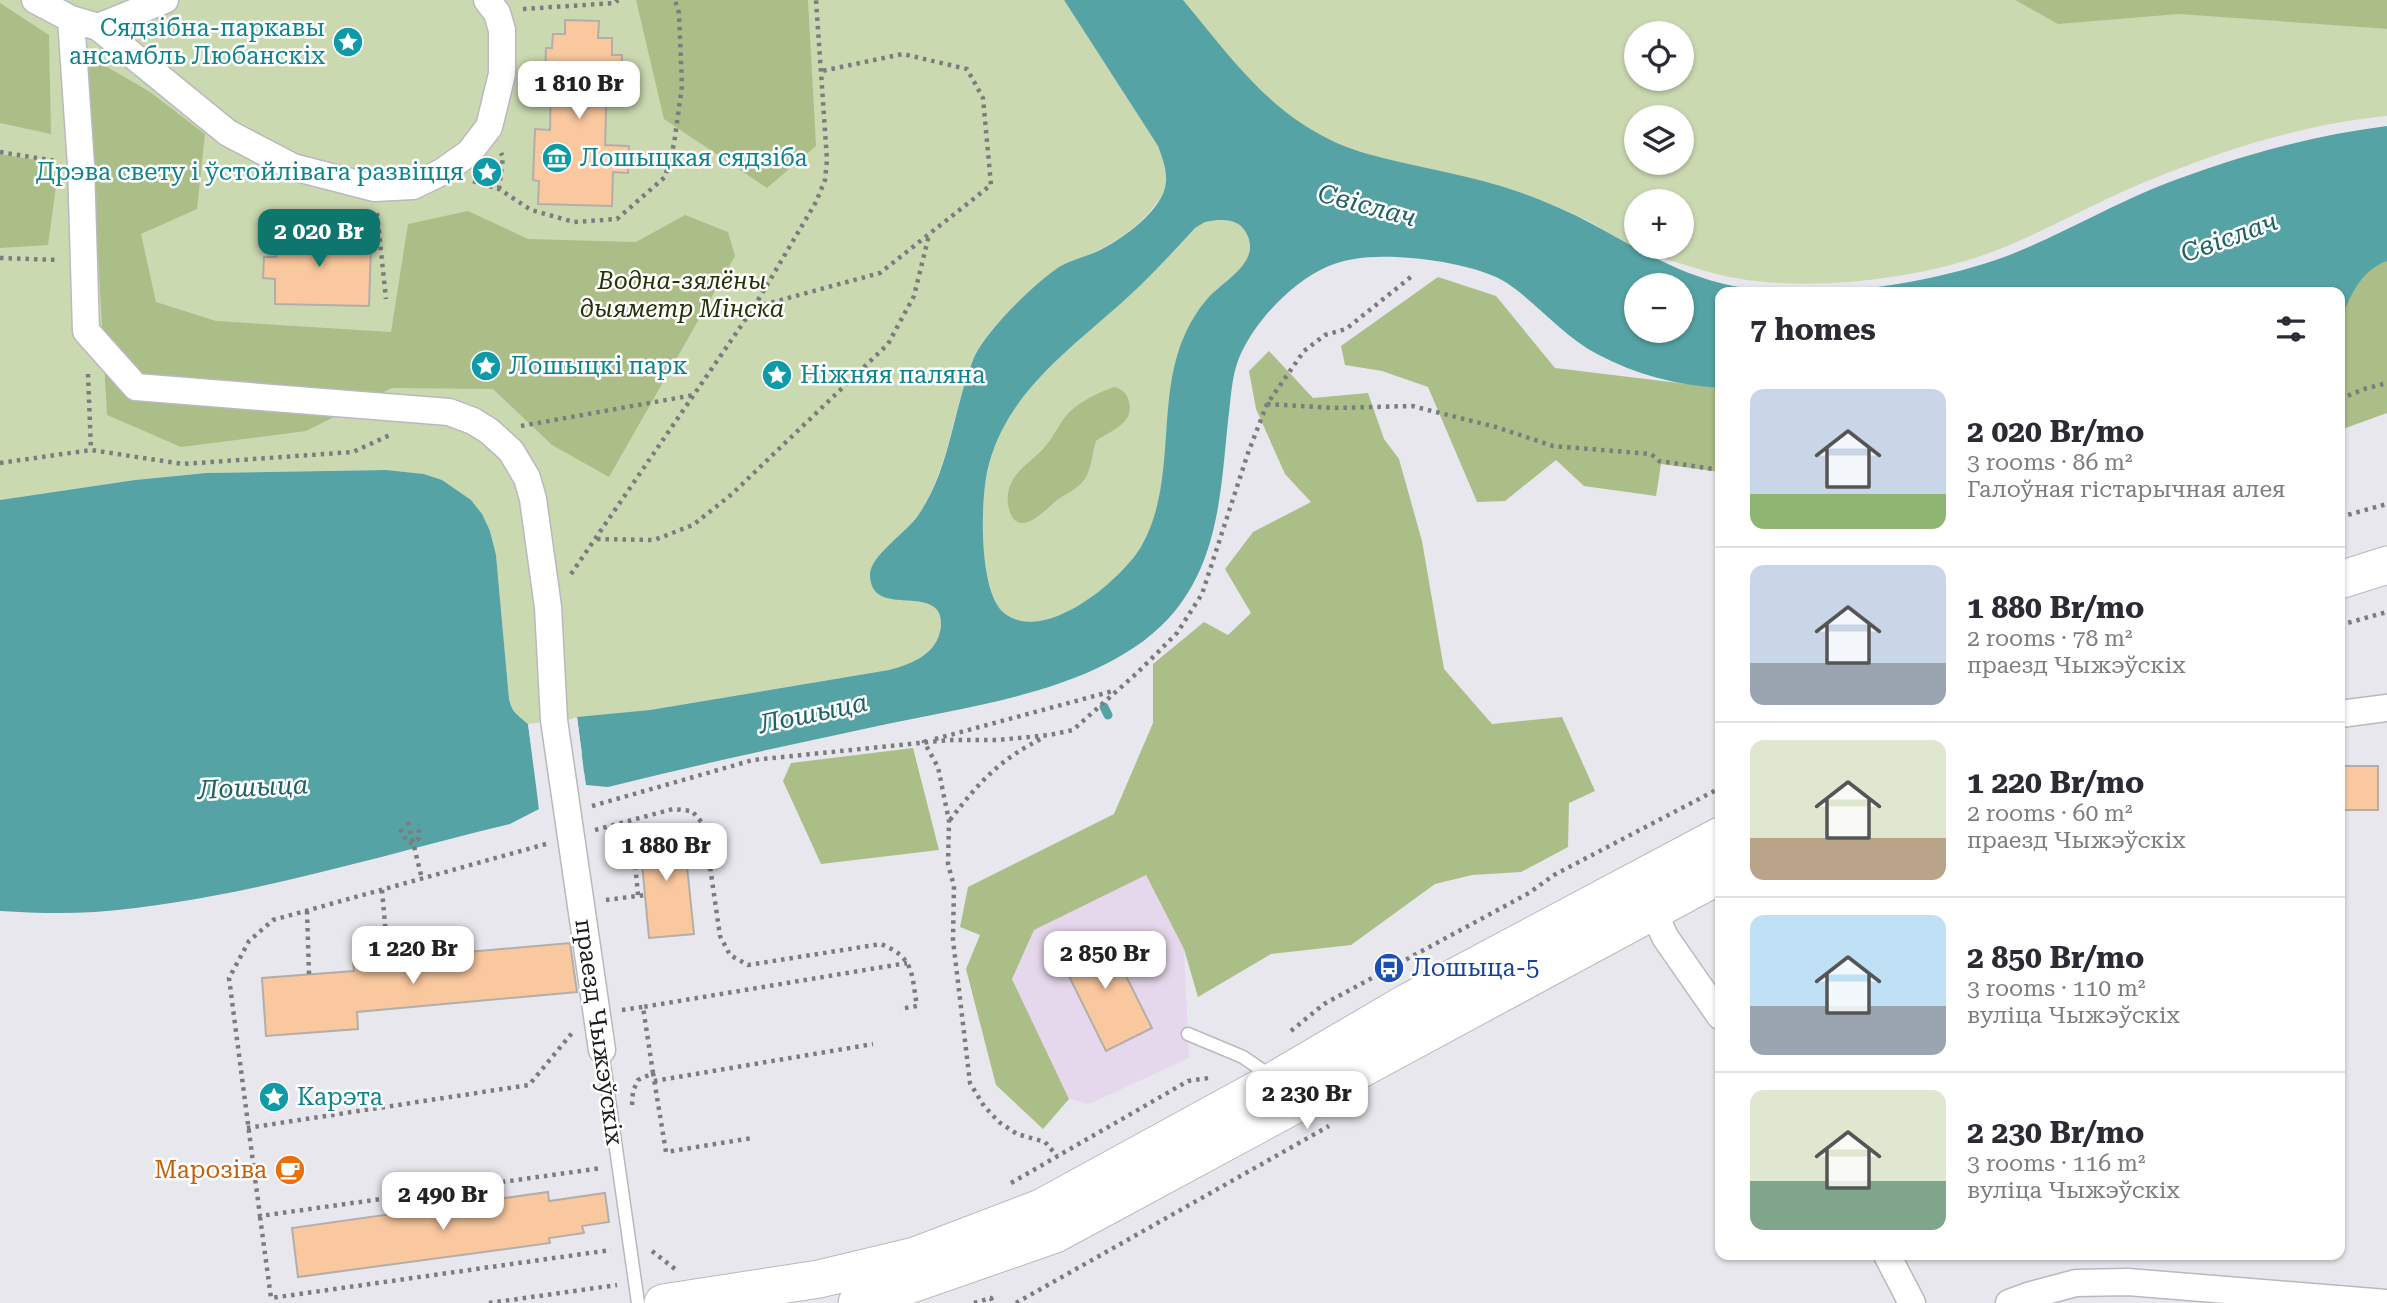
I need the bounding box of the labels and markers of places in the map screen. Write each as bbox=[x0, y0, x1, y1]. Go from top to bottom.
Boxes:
place label: Сядзібна-паркавы ансамбль Любанскіх bbox=[69, 14, 325, 70]
place icon: Сядзібна-паркавы ансамбль Любанскіх bbox=[331, 25, 365, 59]
pin: 1 810 Br bbox=[507, 61, 651, 121]
museum icon: Лошыцкая сядзіба bbox=[540, 141, 574, 175]
place label: Лошыцкая сядзіба bbox=[580, 144, 808, 172]
place icon: Дрэва свету і ўстойлівага развіцця bbox=[470, 155, 504, 189]
place label: Дрэва свету і ўстойлівага развіцця bbox=[36, 158, 464, 186]
pin: 2 020 Br bbox=[247, 210, 391, 269]
place icon: Лошыцкі парк bbox=[469, 349, 503, 383]
place label: Лошыцкі парк bbox=[509, 352, 688, 380]
place icon: Ніжняя паляна bbox=[760, 358, 794, 392]
place label: Ніжняя паляна bbox=[800, 361, 985, 389]
pin: 1 880 Br bbox=[594, 824, 738, 883]
pin: 1 220 Br bbox=[341, 926, 485, 986]
pin: 2 850 Br bbox=[1033, 932, 1177, 991]
bus stop icon: Лошыца-5 bbox=[1372, 951, 1406, 985]
place label: Лошыца-5 bbox=[1412, 954, 1539, 982]
pin: 2 230 Br bbox=[1235, 1072, 1379, 1131]
place icon: Карэта bbox=[257, 1080, 291, 1114]
place label: Карэта bbox=[297, 1083, 383, 1111]
cafe icon: Марозіва bbox=[273, 1153, 307, 1187]
place label: Марозіва bbox=[154, 1156, 267, 1184]
pin: 2 490 Br bbox=[371, 1172, 515, 1232]

